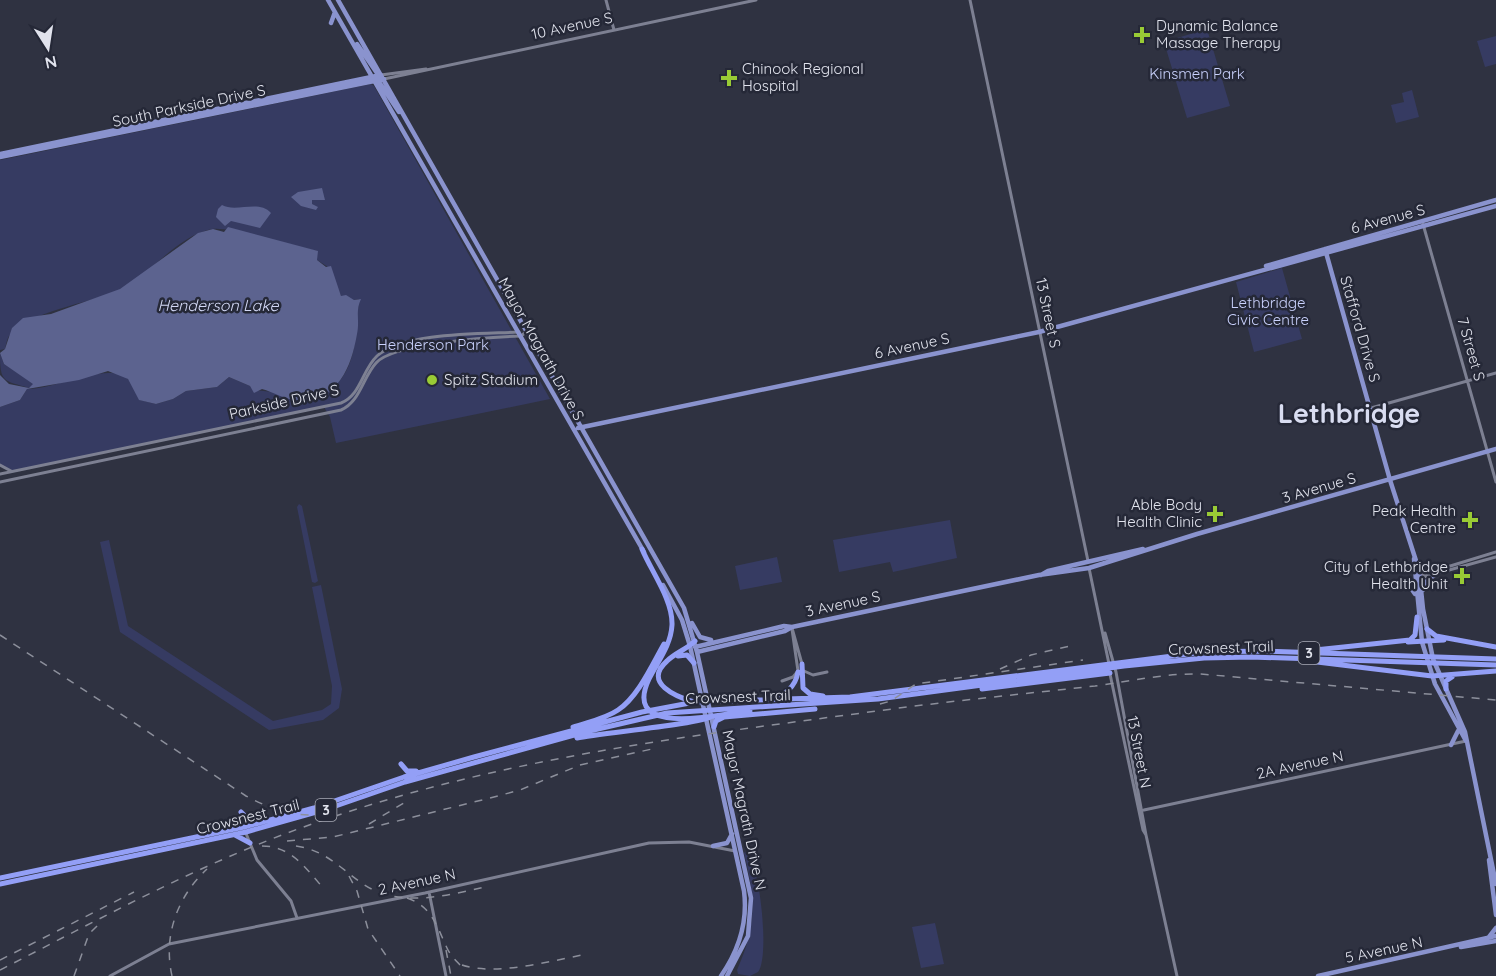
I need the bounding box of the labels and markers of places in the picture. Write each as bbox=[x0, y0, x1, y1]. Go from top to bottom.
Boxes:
place label: Dynamic Balance Massage Therapy bbox=[1156, 16, 1281, 52]
marker: Dynamic Balance Massage Therapy bbox=[1133, 26, 1151, 44]
place label: Chinook Regional Hospital bbox=[742, 59, 864, 95]
marker: Chinook Regional Hospital bbox=[720, 69, 738, 87]
place label: Spitz Stadium bbox=[444, 370, 538, 389]
marker: Spitz Stadium bbox=[425, 373, 439, 387]
place label: Able Body Health Clinic bbox=[1116, 495, 1202, 531]
place label: Peak Health Centre bbox=[1372, 501, 1456, 537]
marker: Able Body Health Clinic bbox=[1206, 505, 1224, 523]
marker: Peak Health Centre bbox=[1461, 511, 1479, 529]
place label: City of Lethbridge Health Unit bbox=[1324, 557, 1448, 593]
marker: City of Lethbridge Health Unit bbox=[1453, 567, 1471, 585]

